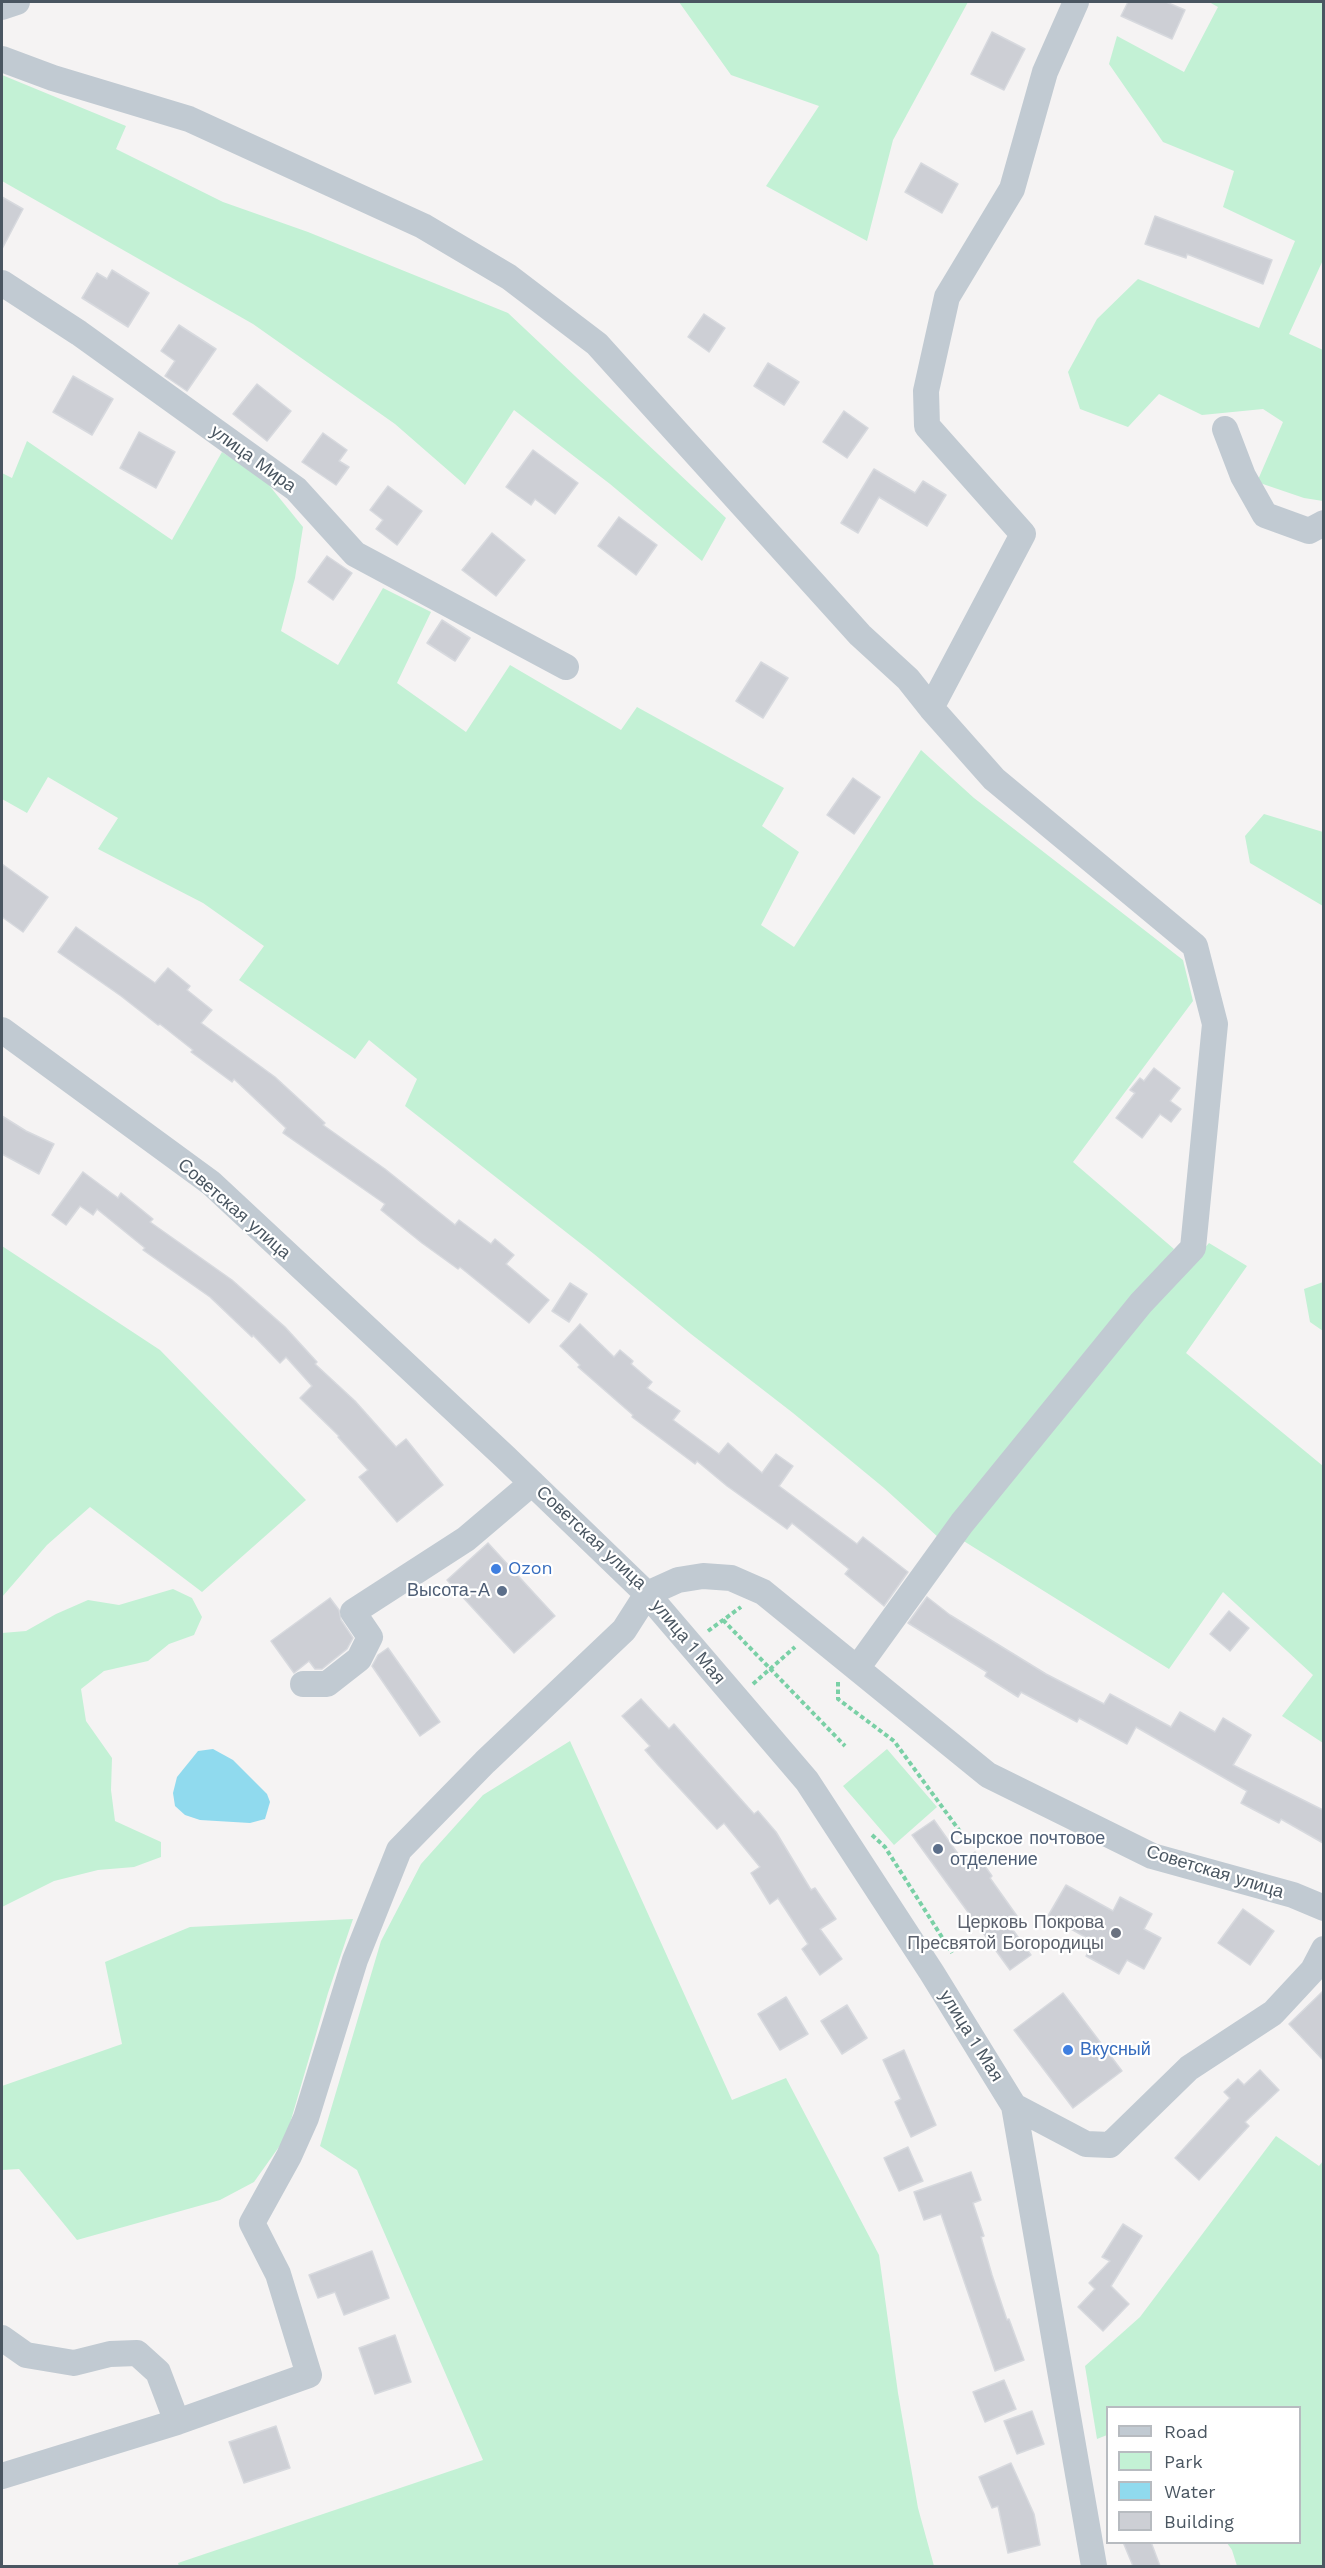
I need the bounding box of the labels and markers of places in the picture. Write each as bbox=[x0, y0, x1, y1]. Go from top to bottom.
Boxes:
place label: Ozon bbox=[508, 1558, 553, 1580]
marker: Ozon bbox=[489, 1562, 503, 1576]
place label: Высота-А bbox=[407, 1580, 490, 1602]
marker: Высота-А bbox=[495, 1584, 509, 1598]
place label: Сырское почтовое отделение bbox=[950, 1828, 1105, 1870]
marker: Сырское почтовое отделение bbox=[931, 1842, 945, 1856]
place label: Церковь Покрова Пресвятой Богородицы bbox=[907, 1912, 1104, 1954]
marker: Церковь Покрова Пресвятой Богородицы bbox=[1109, 1926, 1123, 1940]
place label: Вкусный bbox=[1080, 2039, 1151, 2061]
marker: Вкусный bbox=[1061, 2043, 1075, 2057]

